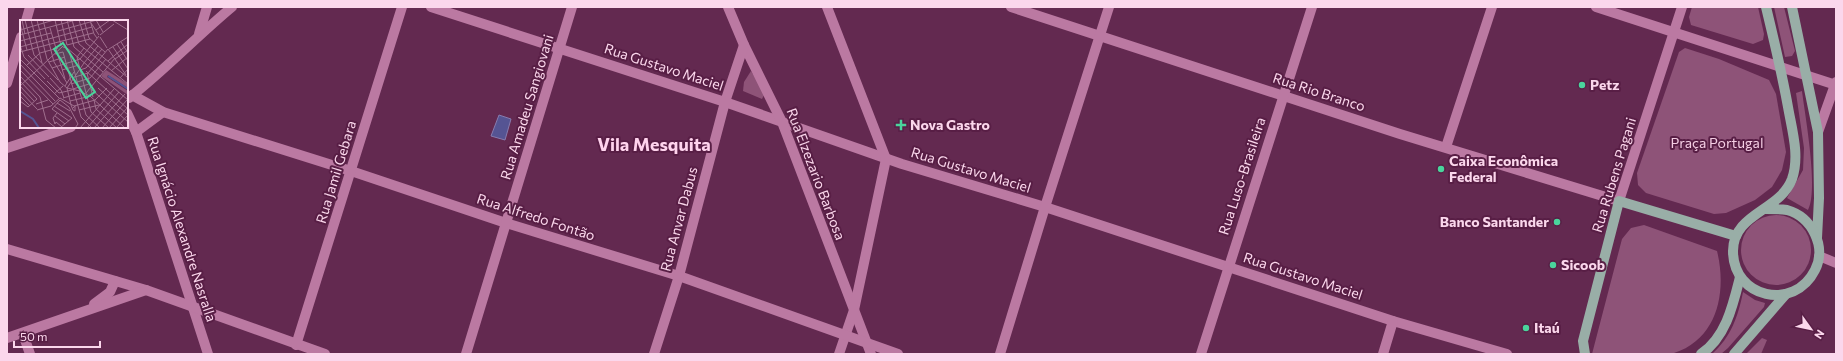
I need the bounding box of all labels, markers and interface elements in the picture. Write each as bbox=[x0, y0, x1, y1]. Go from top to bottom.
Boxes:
inset map bbox=[20, 20, 128, 128]
street label: Rua Amadeu Sangiovani bbox=[496, 32, 557, 182]
street label: Rua Gustavo Maciel bbox=[602, 39, 726, 94]
street label: Rua Rio Branco bbox=[1271, 69, 1368, 114]
place label: Petz bbox=[1590, 76, 1619, 93]
marker: Petz bbox=[1577, 80, 1587, 90]
street label: Rua Elzezario Barbosa bbox=[783, 105, 849, 242]
street label: Rua Luso-Brasileira bbox=[1214, 115, 1269, 237]
street label: Rua Rubens Pagani bbox=[1588, 115, 1639, 234]
place label: Nova Gastro bbox=[910, 116, 990, 133]
street label: Rua Jamil Gebara bbox=[312, 118, 359, 225]
marker: Nova Gastro bbox=[895, 119, 907, 131]
district label: Vila Mesquita bbox=[597, 133, 711, 155]
street label: Rua Ignácio Alexandre Nasralla bbox=[144, 134, 221, 324]
park label: Praça Portugal bbox=[1671, 134, 1763, 151]
street label: Rua Gustavo Maciel bbox=[909, 143, 1033, 196]
place label: Caixa Econômica Federal bbox=[1449, 152, 1558, 185]
marker: Caixa Econômica Federal bbox=[1436, 164, 1446, 174]
street label: Rua Anvar Dabus bbox=[656, 165, 701, 273]
street label: Rua Alfredo Fontão bbox=[475, 189, 597, 244]
place label: Banco Santander bbox=[1440, 213, 1549, 230]
marker: Banco Santander bbox=[1552, 217, 1562, 227]
street label: Rua Gustavo Maciel bbox=[1241, 248, 1365, 303]
place label: Sicoob bbox=[1561, 256, 1605, 273]
marker: Sicoob bbox=[1548, 260, 1558, 270]
north arrow bbox=[1791, 309, 1831, 349]
place label: Itaú bbox=[1534, 319, 1560, 336]
scale bar bbox=[14, 323, 100, 349]
marker: Itaú bbox=[1521, 323, 1531, 333]
text: N bbox=[1812, 328, 1828, 342]
text: 50 m bbox=[20, 329, 48, 343]

